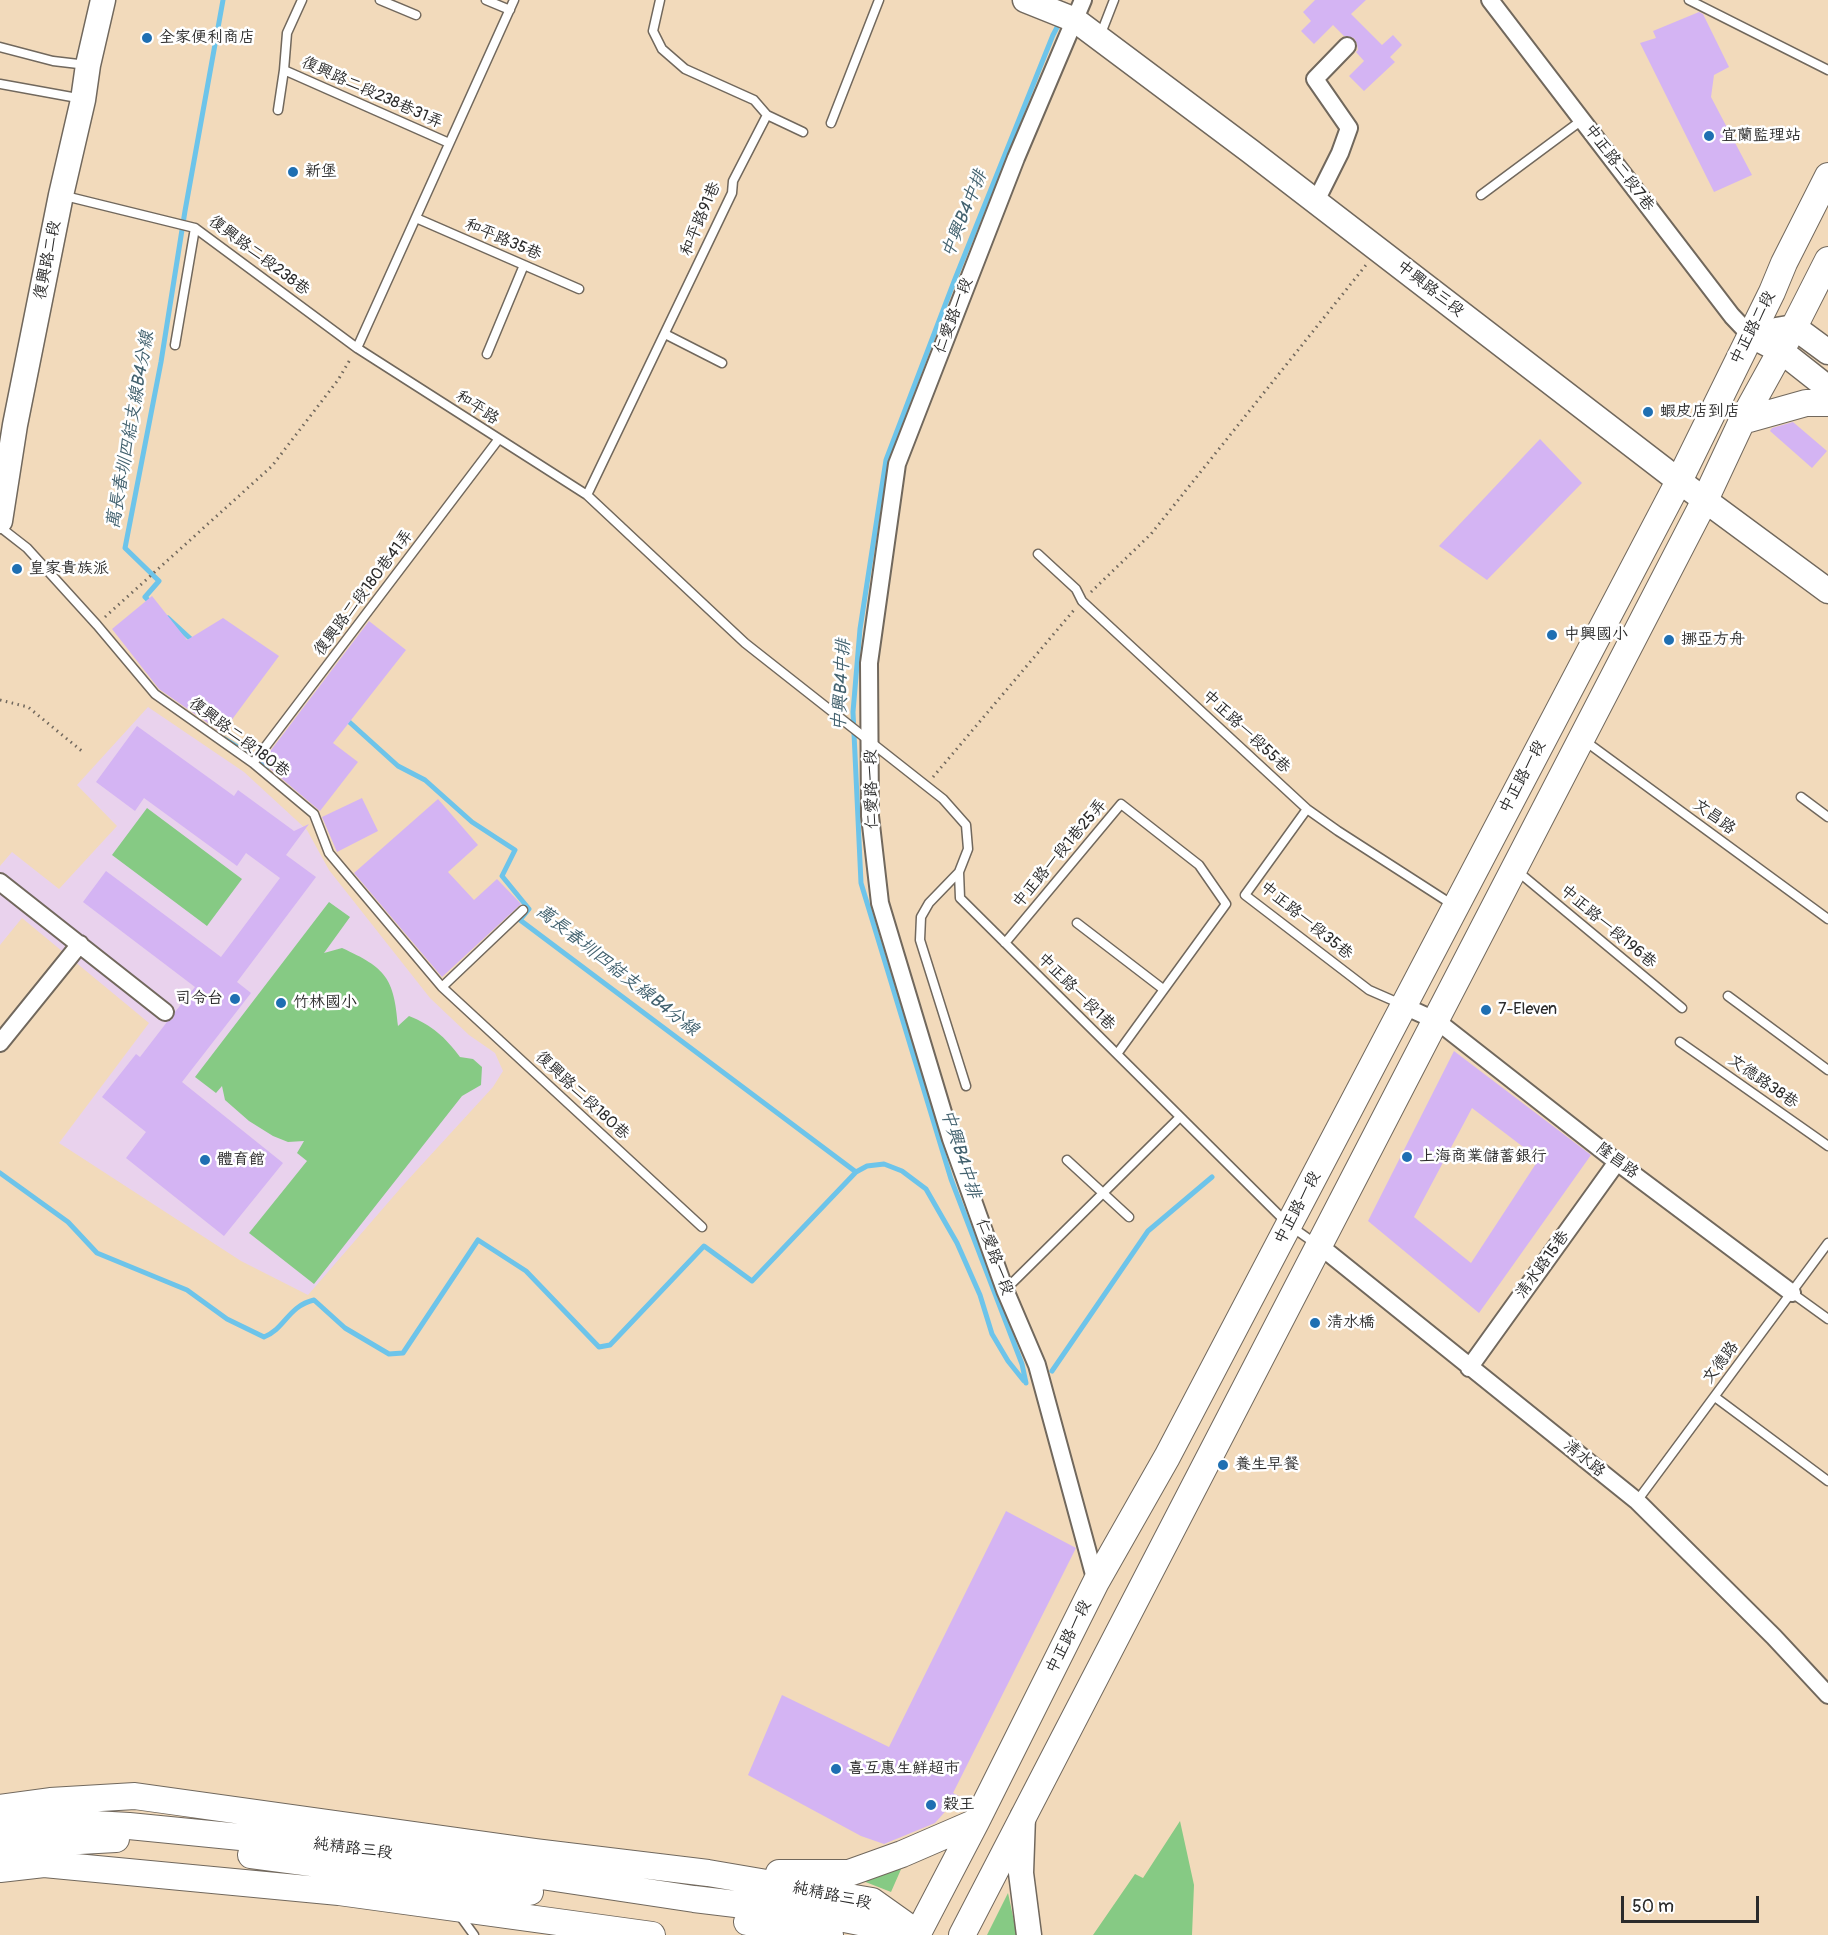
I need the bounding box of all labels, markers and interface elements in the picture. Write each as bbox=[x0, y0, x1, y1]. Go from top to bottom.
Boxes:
place label: 全家便利商店 bbox=[159, 28, 255, 48]
marker: 全家便利商店 bbox=[140, 31, 154, 45]
street label: 復興路二段238巷31弄 bbox=[298, 53, 446, 133]
street label: 中正路二段7巷 bbox=[1580, 121, 1658, 215]
place label: 宜蘭監理站 bbox=[1721, 126, 1801, 146]
marker: 宜蘭監理站 bbox=[1702, 129, 1716, 143]
place label: 新堡 bbox=[305, 162, 337, 182]
marker: 新堡 bbox=[286, 165, 300, 179]
water label: 中興B4中排 bbox=[938, 167, 992, 261]
street label: 和平路91巷 bbox=[677, 179, 725, 259]
street label: 復興路二段238巷 bbox=[205, 212, 313, 300]
street label: 和平路35巷 bbox=[462, 215, 544, 265]
street label: 復興路二段 bbox=[31, 219, 65, 301]
street label: 中興路三段 bbox=[1393, 257, 1467, 321]
street label: 仁愛路一段 bbox=[931, 275, 977, 357]
street label: 中正路二段 bbox=[1726, 288, 1780, 368]
water label: 萬長春圳四結支線B4分線 bbox=[103, 329, 159, 531]
street label: 和平路 bbox=[452, 387, 502, 429]
place label: 蝦皮店到店 bbox=[1660, 402, 1740, 422]
marker: 蝦皮店到店 bbox=[1641, 405, 1655, 419]
street label: 復興路二段180巷41弄 bbox=[310, 526, 418, 660]
place label: 皇家貴族派 bbox=[29, 559, 109, 579]
marker: 皇家貴族派 bbox=[10, 562, 24, 576]
place label: 中興國小 bbox=[1564, 625, 1628, 645]
marker: 中興國小 bbox=[1545, 628, 1559, 642]
place label: 挪亞方舟 bbox=[1681, 630, 1745, 650]
marker: 挪亞方舟 bbox=[1662, 633, 1676, 647]
water label: 中興B4中排 bbox=[829, 638, 855, 732]
street label: 中正路一段55巷 bbox=[1198, 686, 1294, 778]
street label: 復興路二段180巷 bbox=[185, 694, 293, 782]
street label: 中正路一段 bbox=[1496, 737, 1550, 817]
street label: 仁愛路一段 bbox=[862, 749, 882, 829]
street label: 文昌路 bbox=[1689, 795, 1739, 839]
street label: 中正路一段1巷25弄 bbox=[1009, 796, 1111, 912]
street label: 中正路一段35巷 bbox=[1256, 878, 1356, 964]
street label: 中正路一段196巷 bbox=[1556, 881, 1660, 973]
water label: 萬長春圳四結支線B4分線 bbox=[531, 901, 703, 1041]
street label: 中正路一段1巷 bbox=[1033, 949, 1119, 1035]
place label: 司令台 bbox=[175, 989, 223, 1009]
marker: 司令台 bbox=[228, 992, 242, 1006]
place label: 竹林國小 bbox=[293, 993, 357, 1013]
marker: 竹林國小 bbox=[274, 996, 288, 1010]
place label: 7-Eleven bbox=[1498, 1000, 1557, 1020]
marker: 7-Eleven bbox=[1479, 1003, 1493, 1017]
street label: 復興路二段180巷 bbox=[531, 1048, 633, 1144]
street label: 文德路38巷 bbox=[1724, 1051, 1802, 1113]
water label: 中興B4中排 bbox=[935, 1107, 985, 1201]
street label: 隆昌路 bbox=[1592, 1139, 1642, 1183]
place label: 上海商業儲蓄銀行 bbox=[1419, 1147, 1547, 1167]
place label: 體育館 bbox=[217, 1150, 265, 1170]
marker: 上海商業儲蓄銀行 bbox=[1400, 1150, 1414, 1164]
marker: 體育館 bbox=[198, 1153, 212, 1167]
street label: 中正路一段 bbox=[1271, 1168, 1325, 1248]
street label: 仁愛路一段 bbox=[971, 1216, 1017, 1298]
street label: 清水路15巷 bbox=[1512, 1227, 1574, 1303]
place label: 清水橋 bbox=[1327, 1313, 1375, 1333]
marker: 清水橋 bbox=[1308, 1316, 1322, 1330]
street label: 文德路 bbox=[1699, 1338, 1743, 1388]
street label: 清水路 bbox=[1559, 1436, 1609, 1482]
place label: 養生早餐 bbox=[1235, 1455, 1299, 1475]
marker: 養生早餐 bbox=[1216, 1458, 1230, 1472]
street label: 中正路一段 bbox=[1042, 1597, 1096, 1677]
place label: 喜互惠生鮮超市 bbox=[848, 1759, 960, 1779]
marker: 喜互惠生鮮超市 bbox=[829, 1762, 843, 1776]
place label: 穀王 bbox=[943, 1795, 975, 1815]
marker: 穀王 bbox=[924, 1798, 938, 1812]
street label: 純精路三段 bbox=[312, 1835, 394, 1863]
street label: 純精路三段 bbox=[791, 1878, 873, 1914]
scale bar bbox=[1624, 1884, 1762, 1922]
text: 50 m bbox=[1632, 1895, 1674, 1918]

